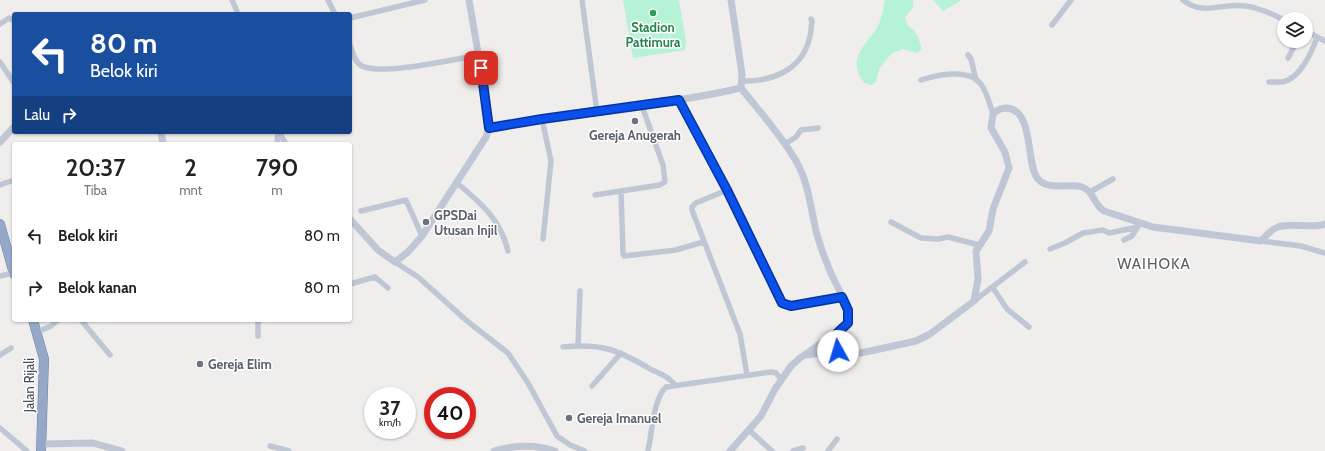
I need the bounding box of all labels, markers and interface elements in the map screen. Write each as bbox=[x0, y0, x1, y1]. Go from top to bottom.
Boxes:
marker: Stadion Pattimura bbox=[648, 8, 658, 18]
map controls bbox=[1277, 12, 1313, 48]
button: layers bbox=[1277, 12, 1313, 48]
place label: Stadion Pattimura bbox=[625, 19, 681, 50]
text: 80 m bbox=[90, 26, 157, 60]
icon: left bbox=[24, 28, 76, 80]
pin bbox=[464, 51, 498, 85]
icon: arrive bbox=[470, 57, 492, 79]
text: Belok kiri bbox=[90, 60, 158, 82]
icon: right bbox=[58, 104, 80, 126]
text: Lalu bbox=[24, 106, 50, 124]
marker: Gereja Anugerah bbox=[630, 116, 640, 126]
place label: Gereja Anugerah bbox=[589, 127, 681, 143]
text: 20:37 bbox=[66, 153, 126, 182]
text: 2 bbox=[184, 153, 197, 182]
text: 790 bbox=[256, 153, 298, 182]
text: Tiba bbox=[84, 182, 107, 198]
text: mnt bbox=[179, 182, 202, 198]
text: m bbox=[271, 182, 283, 198]
place label: GPSDai Utusan Injil bbox=[434, 207, 498, 238]
marker: GPSDai Utusan Injil bbox=[421, 217, 431, 227]
icon: left bbox=[24, 225, 46, 247]
text: Belok kiri bbox=[58, 227, 118, 245]
text: 80 m bbox=[304, 227, 340, 245]
district label: WAIHOKA bbox=[1117, 255, 1191, 273]
icon: right bbox=[24, 277, 46, 299]
text: Belok kanan bbox=[58, 279, 137, 297]
text: 80 m bbox=[304, 279, 340, 297]
position arrow bbox=[817, 330, 859, 372]
place label: Gereja Elim bbox=[208, 356, 272, 372]
street label: Jalan Rijali bbox=[21, 358, 38, 413]
marker: Gereja Elim bbox=[195, 359, 205, 369]
speed limit sign: 40 bbox=[424, 387, 476, 439]
text: 37 bbox=[380, 396, 400, 420]
place label: Gereja Imanuel bbox=[577, 410, 662, 426]
marker: Gereja Imanuel bbox=[564, 413, 574, 423]
text: km/h bbox=[379, 416, 401, 429]

